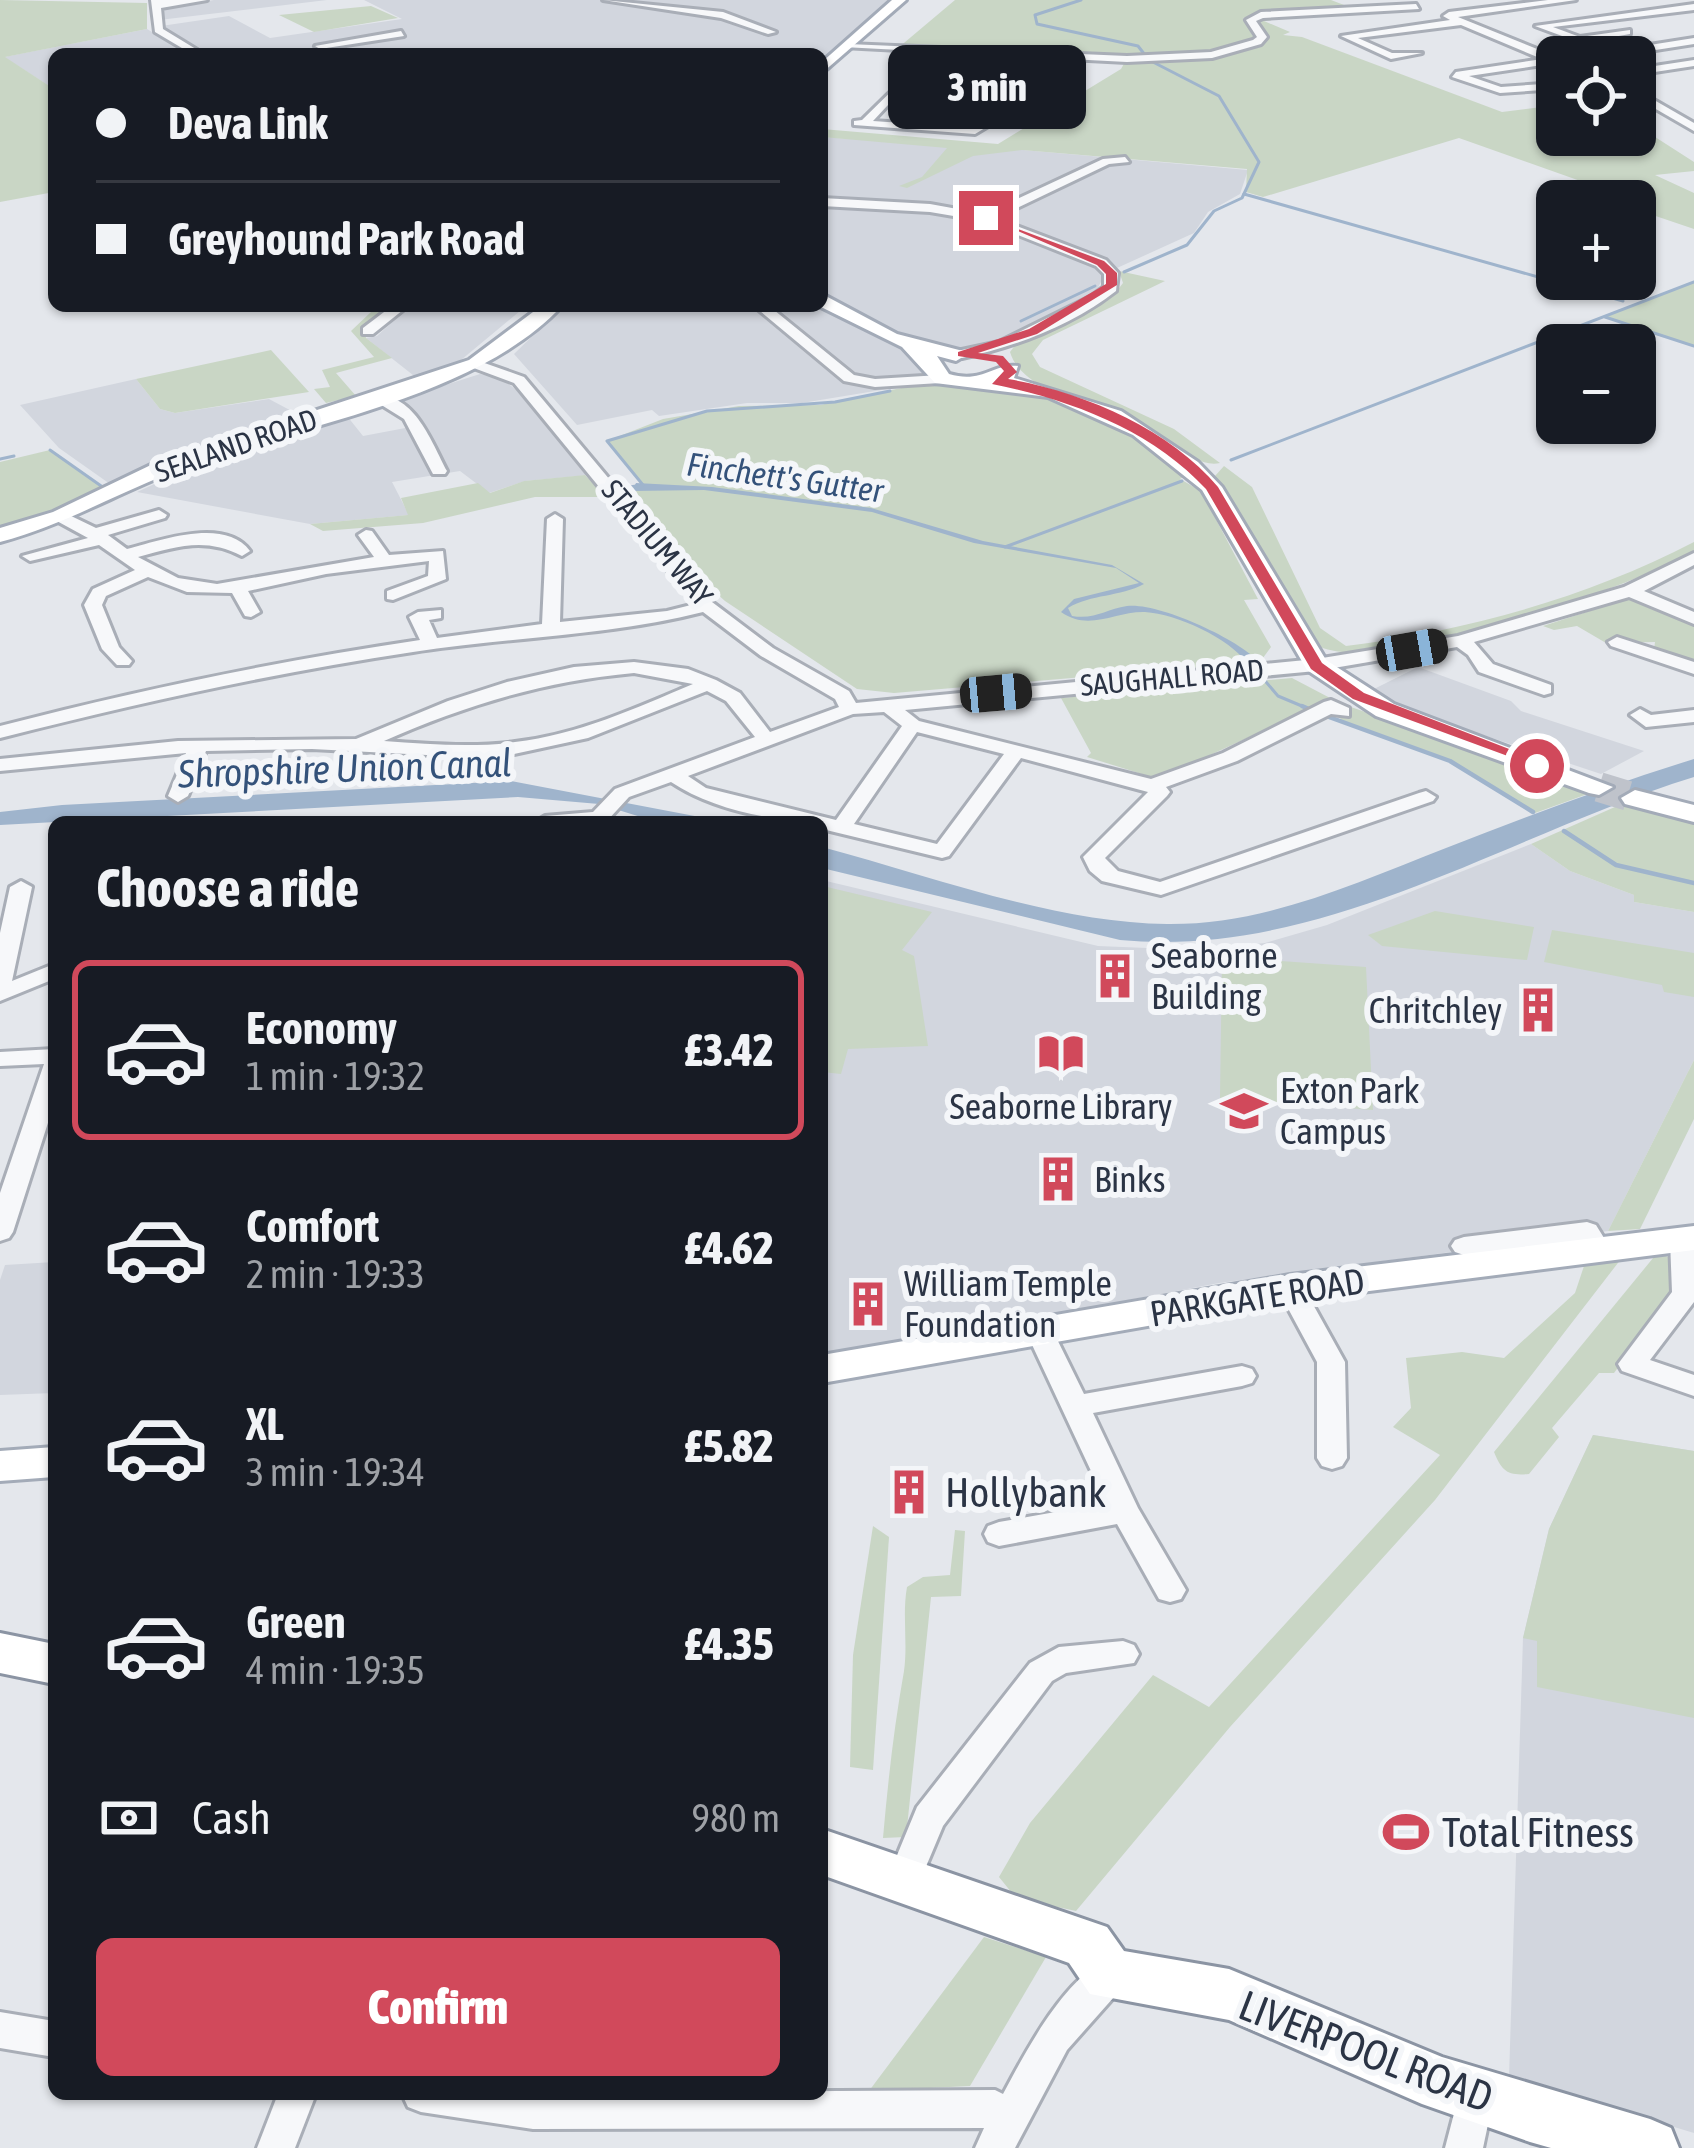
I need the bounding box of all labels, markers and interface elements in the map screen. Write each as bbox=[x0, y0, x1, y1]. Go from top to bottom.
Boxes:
map controls bbox=[1536, 36, 1656, 444]
button: locate bbox=[1536, 36, 1656, 156]
callout: 3 min bbox=[887, 44, 1085, 128]
text: 3 min bbox=[947, 65, 1027, 109]
text: Deva Link bbox=[168, 97, 328, 149]
button: + bbox=[1536, 180, 1656, 300]
route end bbox=[959, 191, 1013, 245]
text: Greyhound Park Road bbox=[168, 213, 525, 265]
button: − bbox=[1536, 324, 1656, 444]
street label: SEALAND ROAD bbox=[150, 402, 321, 489]
water label: Finchett's Gutter bbox=[685, 444, 887, 510]
street label: STADIUM WAY bbox=[595, 473, 720, 613]
car bbox=[1373, 626, 1451, 674]
street label: SAUGHALL ROAD bbox=[1079, 652, 1265, 702]
car bbox=[959, 672, 1033, 714]
route start bbox=[1510, 739, 1564, 793]
water label: Shropshire Union Canal bbox=[176, 740, 513, 796]
text: Choose a ride bbox=[96, 857, 359, 918]
place label: Seaborne Building bbox=[1151, 934, 1278, 1017]
building icon: Seaborne Building bbox=[1090, 951, 1140, 1001]
building icon: Chritchley bbox=[1513, 985, 1563, 1035]
place label: Chritchley bbox=[1369, 989, 1502, 1031]
icon: car bbox=[102, 996, 210, 1104]
text: Economy bbox=[246, 1002, 397, 1054]
text: £3.42 bbox=[684, 1024, 774, 1076]
library icon: Seaborne Library bbox=[1036, 1028, 1086, 1078]
text: 1 min · 19:32 bbox=[246, 1054, 425, 1098]
place label: Exton Park Campus bbox=[1280, 1069, 1419, 1152]
place label: Seaborne Library bbox=[950, 1085, 1172, 1127]
school or university icon: Exton Park Campus bbox=[1219, 1086, 1269, 1136]
building icon: Binks bbox=[1033, 1154, 1083, 1204]
place label: Binks bbox=[1094, 1158, 1165, 1200]
icon: car bbox=[102, 1194, 210, 1302]
text: Comfort bbox=[246, 1200, 379, 1252]
text: £4.62 bbox=[684, 1222, 774, 1274]
text: 2 min · 19:33 bbox=[246, 1252, 425, 1296]
street label: PARKGATE ROAD bbox=[1147, 1259, 1367, 1335]
place label: William Temple Foundation bbox=[904, 1262, 1112, 1345]
building icon: William Temple Foundation bbox=[843, 1279, 893, 1329]
icon: car bbox=[102, 1392, 210, 1500]
text: XL bbox=[246, 1398, 284, 1450]
text: £5.82 bbox=[684, 1420, 774, 1472]
text: 3 min · 19:34 bbox=[246, 1450, 425, 1494]
building icon: Hollybank bbox=[884, 1467, 934, 1517]
place label: Hollybank bbox=[945, 1468, 1107, 1516]
icon: car bbox=[102, 1590, 210, 1698]
text: Green bbox=[246, 1596, 346, 1648]
text: £4.35 bbox=[684, 1618, 774, 1670]
text: 4 min · 19:35 bbox=[246, 1648, 425, 1692]
icon: cash bbox=[96, 1785, 162, 1851]
text: Cash bbox=[192, 1792, 271, 1844]
text: 980 m bbox=[692, 1796, 780, 1840]
sports icon: Total Fitness bbox=[1381, 1807, 1431, 1857]
place label: Total Fitness bbox=[1442, 1808, 1634, 1856]
button: Confirm bbox=[96, 1938, 780, 2076]
street label: LIVERPOOL ROAD bbox=[1233, 1981, 1499, 2121]

